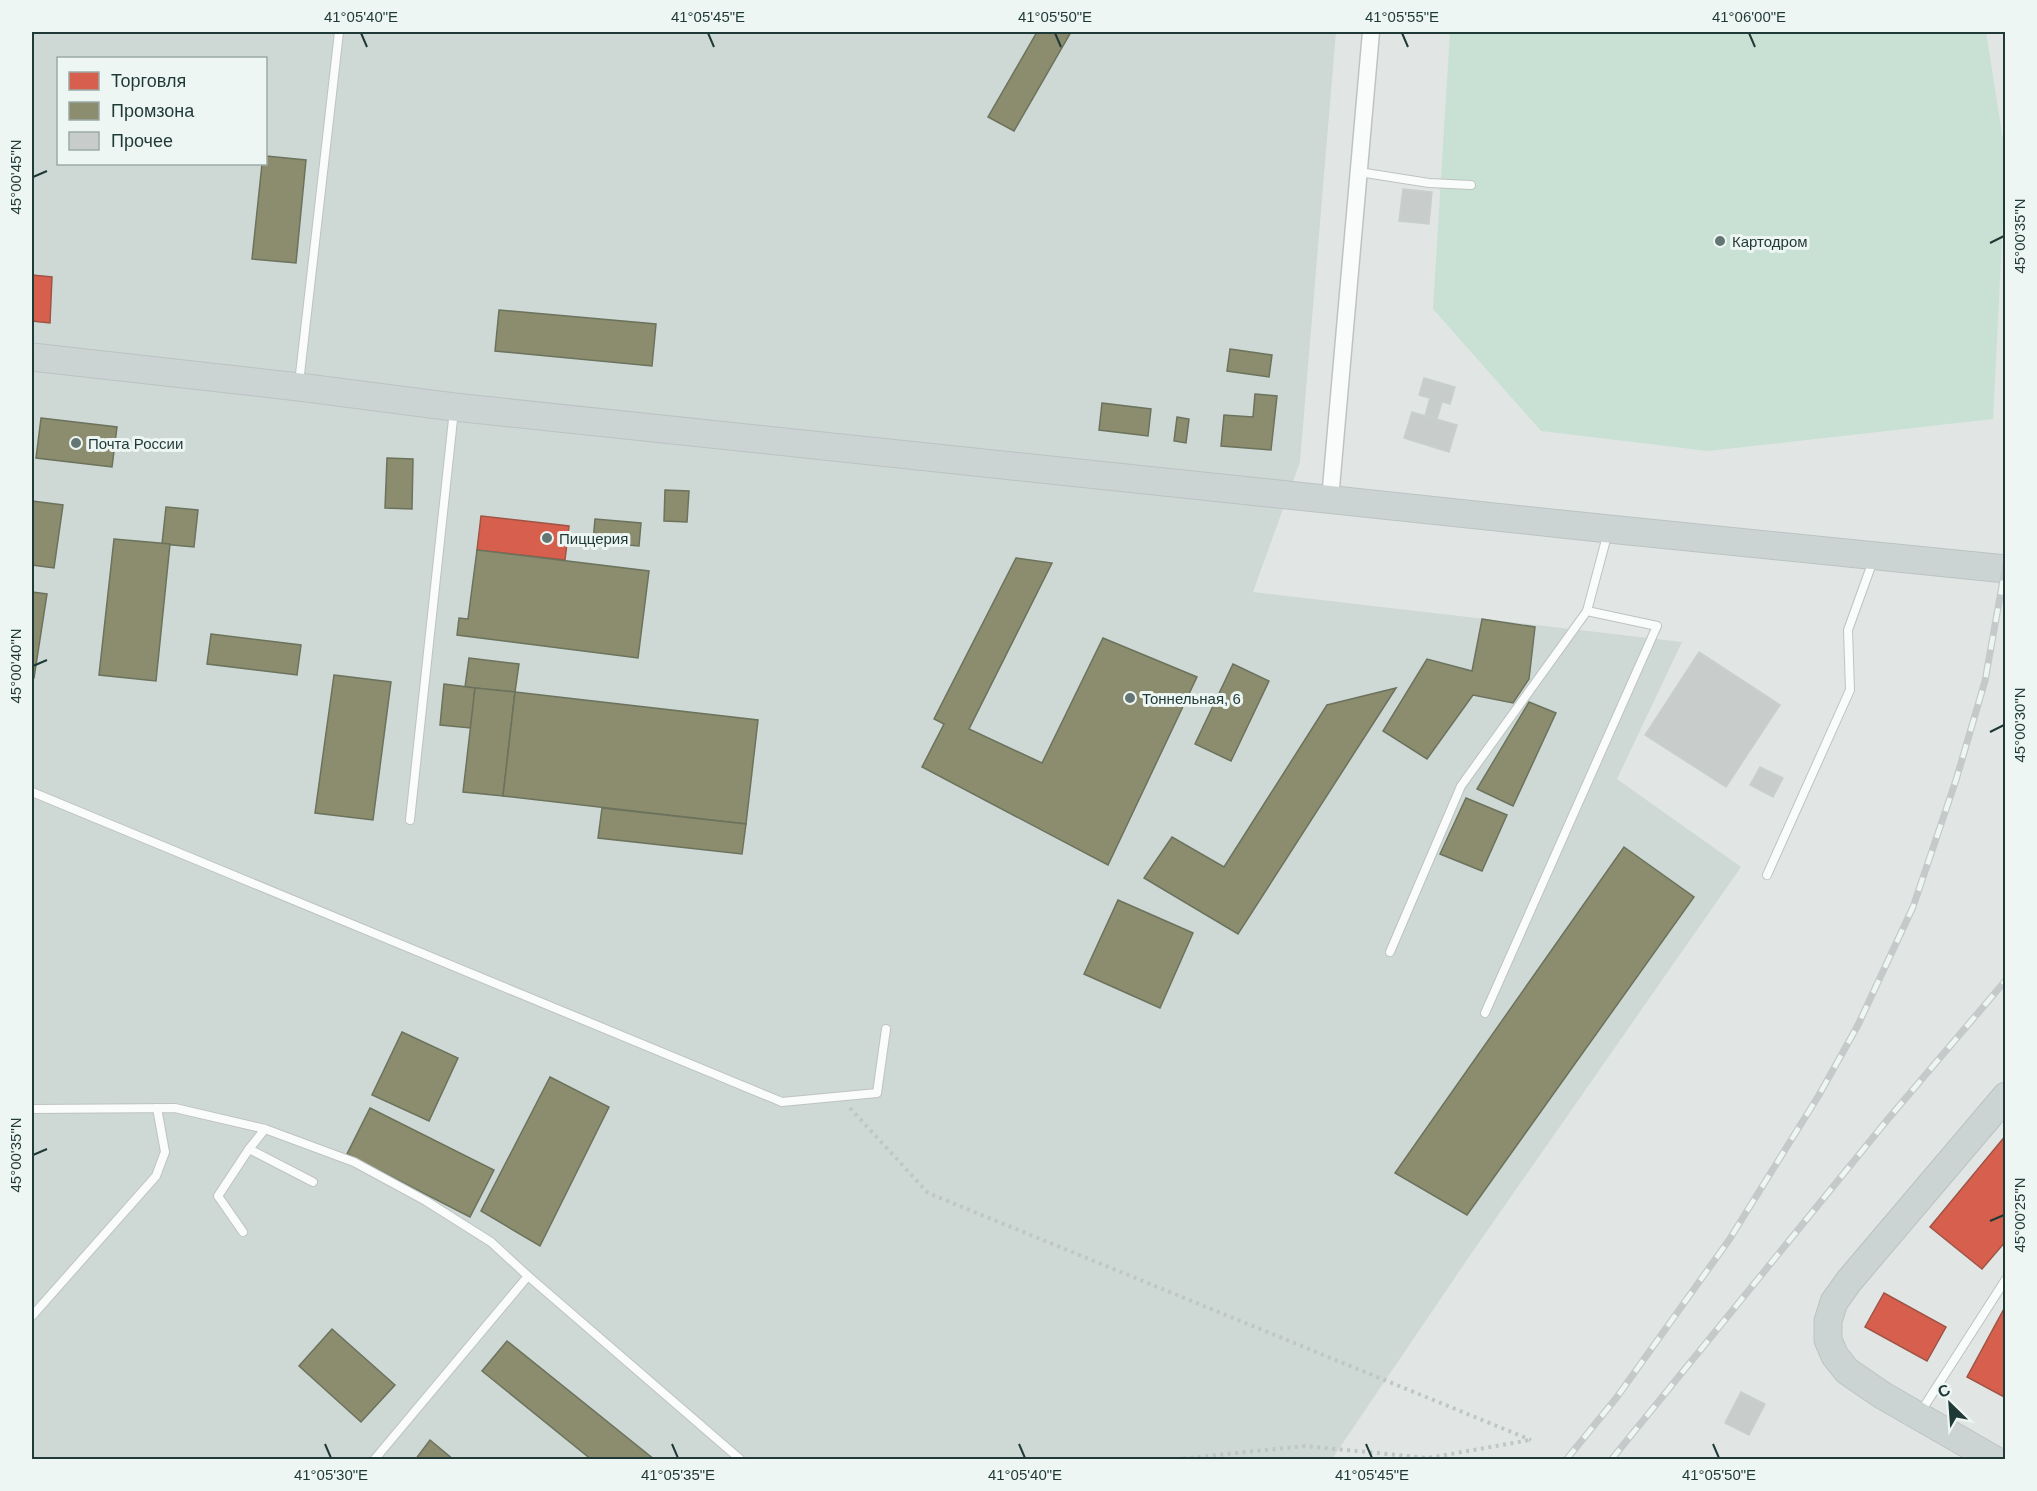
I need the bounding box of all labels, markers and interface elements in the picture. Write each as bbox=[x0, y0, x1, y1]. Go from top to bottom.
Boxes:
text: 41°05'40"E bbox=[324, 8, 398, 25]
text: 41°05'45"E bbox=[671, 8, 745, 25]
text: 41°05'50"E bbox=[1018, 8, 1092, 25]
text: 41°05'55"E bbox=[1365, 8, 1439, 25]
text: 41°06'00"E bbox=[1712, 8, 1786, 25]
legend bbox=[57, 57, 267, 165]
text: Торговля bbox=[111, 71, 186, 91]
text: Промзона bbox=[111, 101, 195, 121]
text: Прочее bbox=[111, 131, 173, 151]
text: 45°00'45"N bbox=[7, 139, 24, 215]
text: 45°00'35"N bbox=[2011, 198, 2028, 274]
place label: Картодром bbox=[1732, 233, 1808, 250]
marker: Картодром bbox=[1713, 234, 1727, 248]
place label: Почта России bbox=[88, 435, 183, 452]
marker: Почта России bbox=[69, 436, 83, 450]
place label: Пиццерия bbox=[559, 530, 628, 547]
marker: Пиццерия bbox=[540, 531, 554, 545]
text: 45°00'40"N bbox=[7, 628, 24, 704]
text: 45°00'30"N bbox=[2011, 687, 2028, 763]
place label: Тоннельная, 6 bbox=[1142, 690, 1241, 707]
marker: Тоннельная, 6 bbox=[1123, 691, 1137, 705]
text: 45°00'35"N bbox=[7, 1117, 24, 1193]
text: 45°00'25"N bbox=[2011, 1177, 2028, 1253]
north arrow bbox=[1920, 1374, 1980, 1434]
text: С bbox=[1935, 1381, 1953, 1401]
text: 41°05'30"E bbox=[294, 1466, 368, 1483]
text: 41°05'35"E bbox=[641, 1466, 715, 1483]
text: 41°05'40"E bbox=[988, 1466, 1062, 1483]
text: 41°05'45"E bbox=[1335, 1466, 1409, 1483]
text: 41°05'50"E bbox=[1682, 1466, 1756, 1483]

